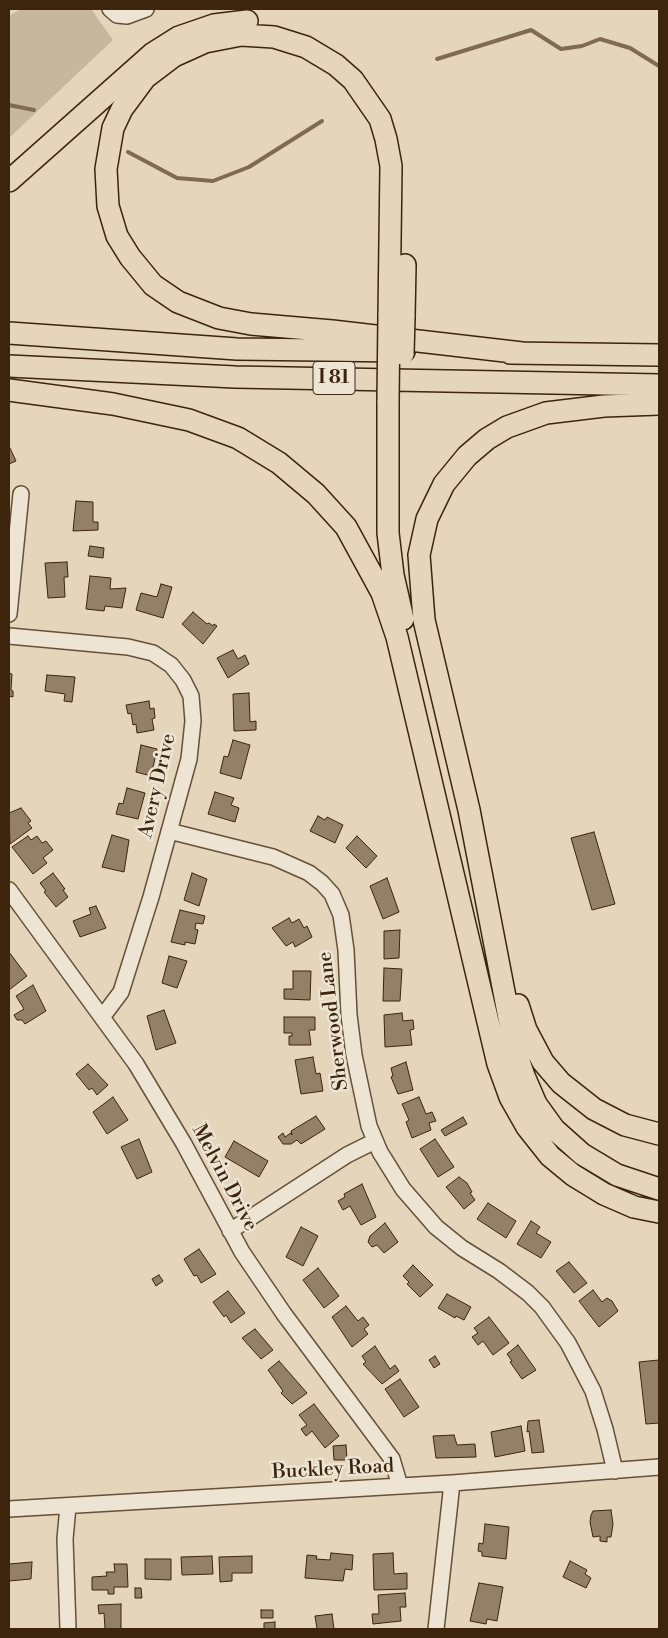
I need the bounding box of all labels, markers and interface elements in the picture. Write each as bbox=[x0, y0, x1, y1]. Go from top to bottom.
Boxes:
road number: I 81 bbox=[313, 362, 355, 394]
street label: Avery Drive bbox=[134, 731, 182, 841]
street label: Sherwood Lane bbox=[314, 950, 354, 1092]
street label: Melvin Drive bbox=[186, 1121, 262, 1235]
street label: Buckley Road bbox=[271, 1455, 395, 1485]

